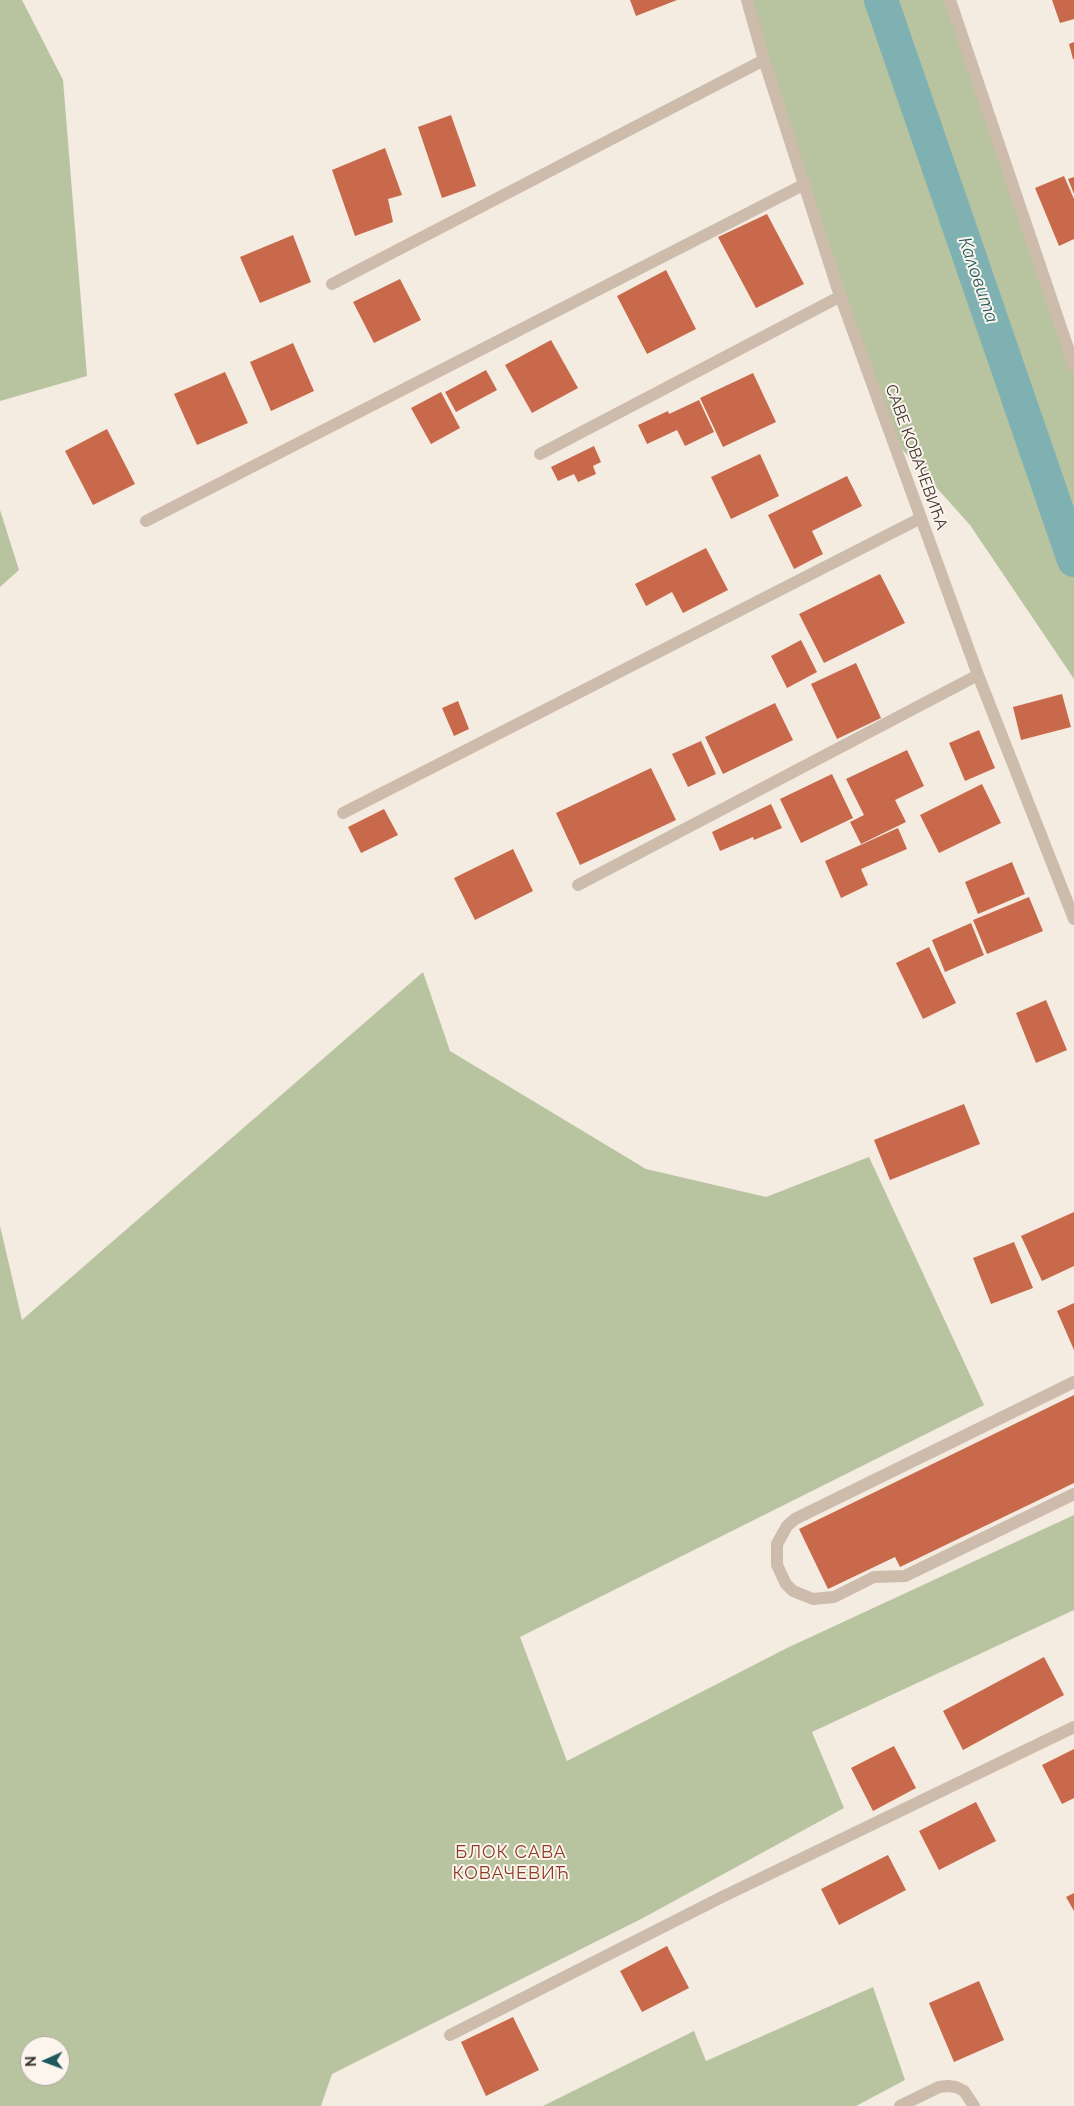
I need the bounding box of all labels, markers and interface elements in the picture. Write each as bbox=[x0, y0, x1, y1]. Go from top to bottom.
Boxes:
water label: Каловита bbox=[953, 234, 1003, 326]
street label: САВЕ КОВАЧЕВИЋА bbox=[881, 382, 951, 532]
district label: БЛОК САВА КОВАЧЕВИЋ bbox=[451, 1842, 571, 1885]
north arrow bbox=[20, 2036, 70, 2086]
text: N bbox=[23, 2056, 39, 2067]

